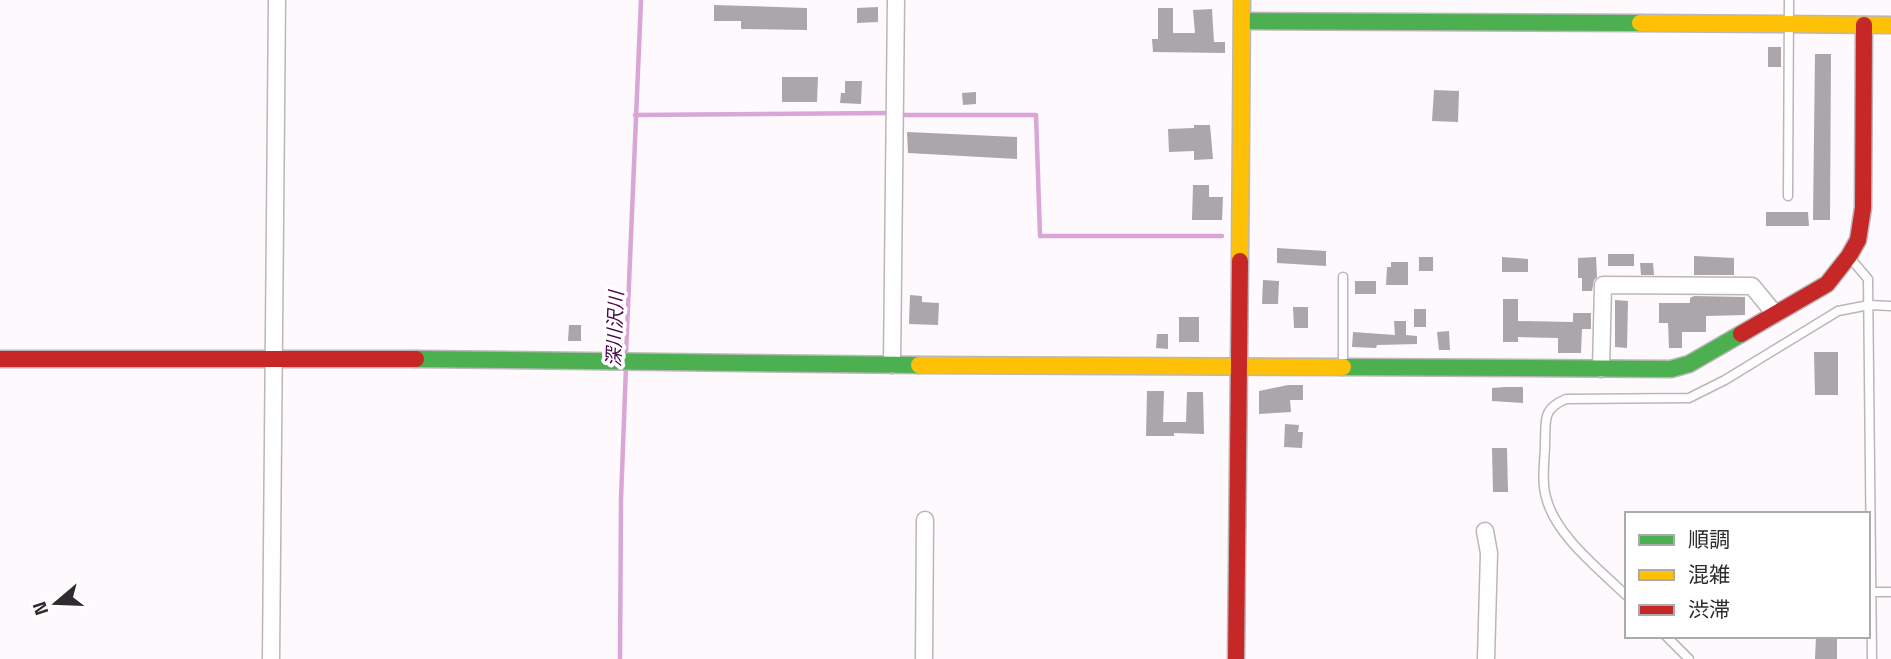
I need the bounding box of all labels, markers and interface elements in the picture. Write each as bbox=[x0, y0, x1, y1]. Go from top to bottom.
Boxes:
water label: 深川沢川 bbox=[598, 289, 630, 367]
legend bbox=[1625, 512, 1870, 638]
text: 順調 bbox=[1688, 523, 1730, 555]
text: 混雑 bbox=[1688, 558, 1730, 590]
north arrow bbox=[21, 568, 91, 638]
text: 渋滞 bbox=[1688, 593, 1730, 625]
text: N bbox=[24, 598, 55, 620]

